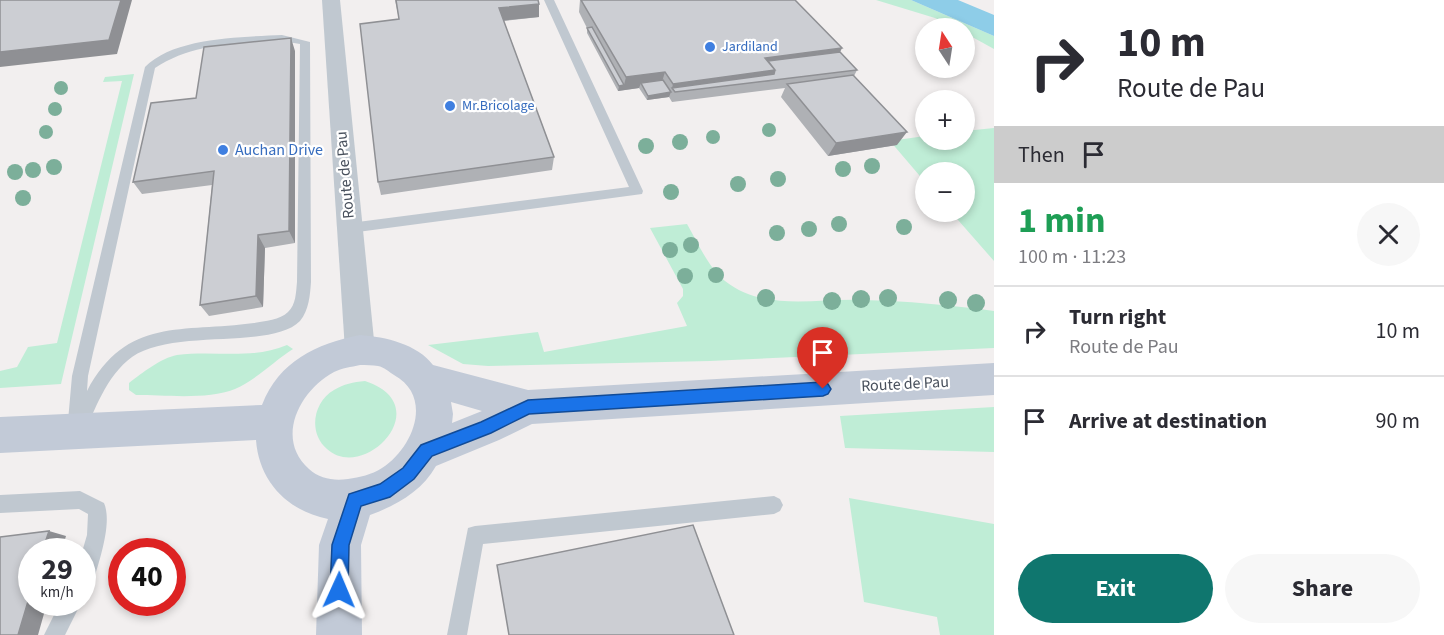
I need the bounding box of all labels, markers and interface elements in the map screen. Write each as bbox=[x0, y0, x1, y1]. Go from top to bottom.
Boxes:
text: 10 m bbox=[1117, 13, 1206, 73]
north arrow bbox=[915, 18, 975, 78]
map controls bbox=[915, 18, 975, 222]
icon: right bbox=[1018, 24, 1096, 102]
place label: Jardiland bbox=[722, 37, 778, 57]
marker: Jardiland bbox=[703, 40, 717, 54]
text: Route de Pau bbox=[1117, 69, 1265, 108]
button: + bbox=[915, 90, 975, 150]
place label: Mr.Bricolage bbox=[462, 96, 534, 116]
marker: Mr.Bricolage bbox=[443, 99, 457, 113]
street label: Route de Pau bbox=[330, 130, 360, 220]
icon: arrive bbox=[1077, 138, 1110, 171]
place label: Auchan Drive bbox=[235, 139, 323, 161]
text: Then bbox=[1018, 139, 1065, 171]
marker: Auchan Drive bbox=[216, 143, 230, 157]
button: − bbox=[915, 162, 975, 222]
text: 1 min bbox=[1018, 195, 1106, 246]
button: close bbox=[1357, 203, 1420, 266]
text: 100 m · 11:23 bbox=[1018, 243, 1126, 271]
text: Turn right bbox=[1069, 301, 1166, 333]
icon: right bbox=[1018, 315, 1051, 348]
text: 10 m bbox=[1375, 315, 1420, 347]
pin bbox=[797, 327, 848, 389]
text: Route de Pau bbox=[1069, 333, 1179, 361]
icon: arrive bbox=[806, 336, 839, 369]
street label: Route de Pau bbox=[861, 371, 949, 397]
icon: arrive bbox=[1018, 405, 1051, 438]
text: Arrive at destination bbox=[1069, 405, 1267, 437]
text: 90 m bbox=[1375, 405, 1420, 437]
speed limit sign: 40 bbox=[108, 538, 186, 616]
text: 29 bbox=[41, 548, 73, 591]
button: Exit bbox=[1018, 554, 1213, 623]
button: Share bbox=[1225, 554, 1420, 623]
position arrow bbox=[307, 558, 371, 622]
text: km/h bbox=[40, 582, 74, 603]

